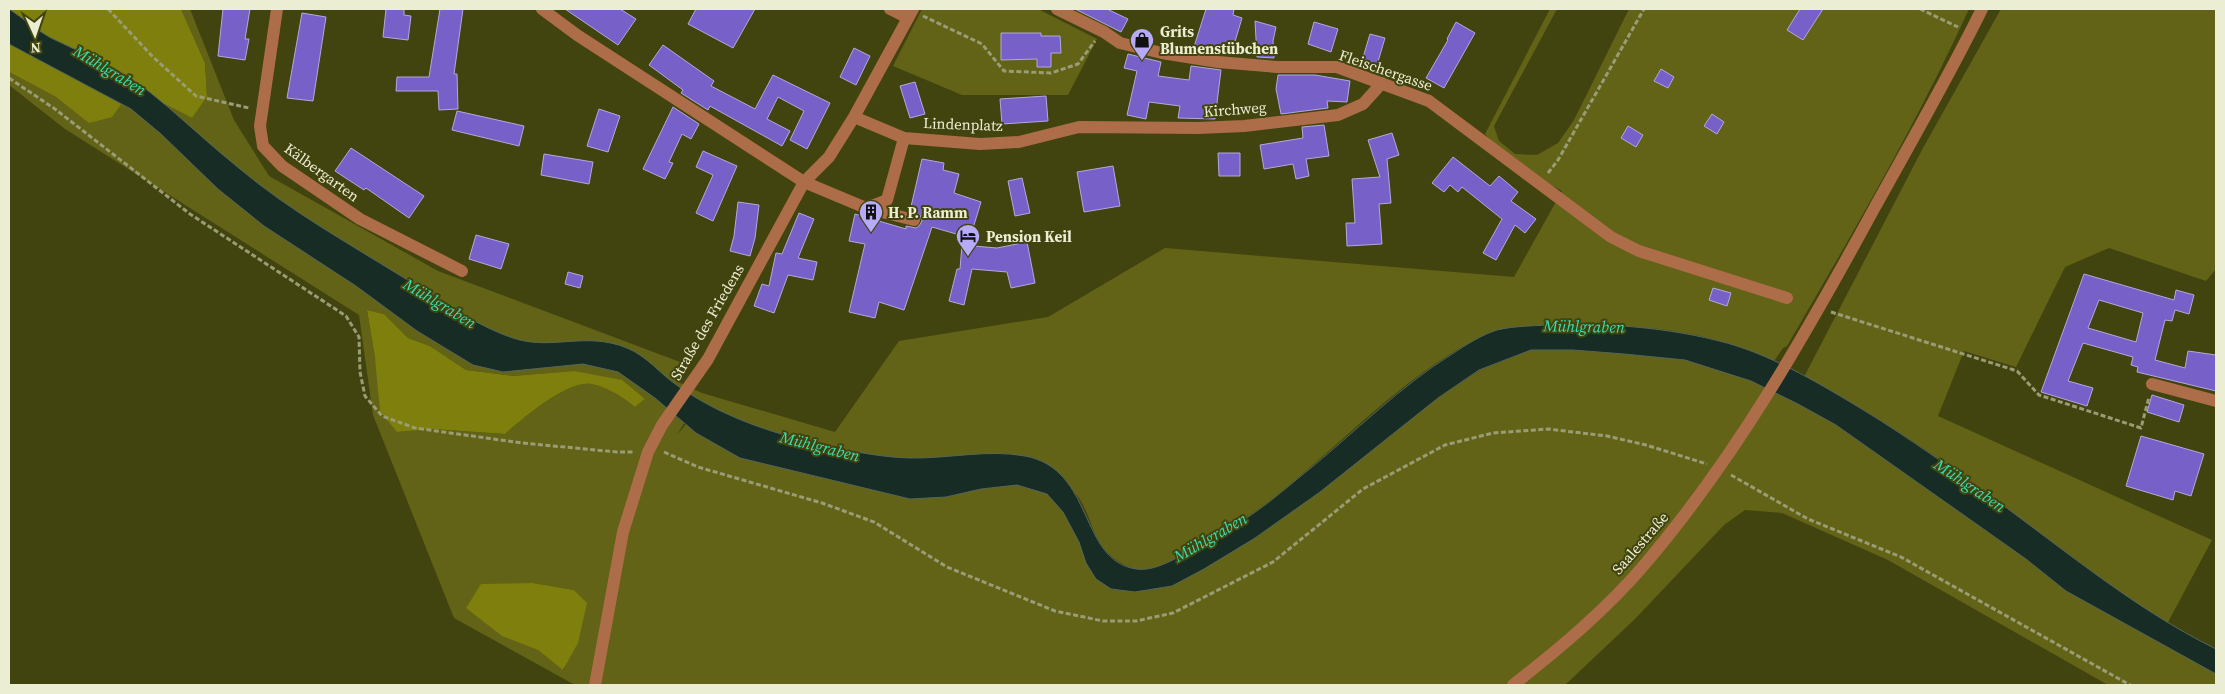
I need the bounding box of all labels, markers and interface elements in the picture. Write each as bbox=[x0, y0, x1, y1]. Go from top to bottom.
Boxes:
north arrow bbox=[10, 10, 60, 60]
place label: Grits Blumenstübchen bbox=[1160, 21, 1278, 59]
shop icon: Grits Blumenstübchen bbox=[1129, 27, 1155, 61]
text: N bbox=[30, 38, 41, 58]
water label: Mühlgraben bbox=[69, 39, 151, 100]
street label: Fleischergasse bbox=[1336, 44, 1436, 96]
street label: Kirchweg bbox=[1203, 96, 1267, 122]
street label: Lindenplatz bbox=[923, 112, 1003, 136]
street label: Kälbergarten bbox=[280, 138, 364, 206]
building icon: H. P. Ramm bbox=[858, 199, 884, 233]
place label: H. P. Ramm bbox=[888, 202, 968, 223]
hotel icon: Pension Keil bbox=[955, 223, 981, 257]
place label: Pension Keil bbox=[986, 226, 1072, 247]
street label: Straße des Friedens bbox=[665, 260, 749, 384]
water label: Mühlgraben bbox=[399, 272, 481, 333]
water label: Mühlgraben bbox=[1542, 314, 1625, 338]
water label: Mühlgraben bbox=[777, 425, 862, 467]
water label: Mühlgraben bbox=[1929, 453, 2010, 517]
water label: Mühlgraben bbox=[1168, 507, 1251, 567]
street label: Saalestraße bbox=[1607, 507, 1673, 579]

